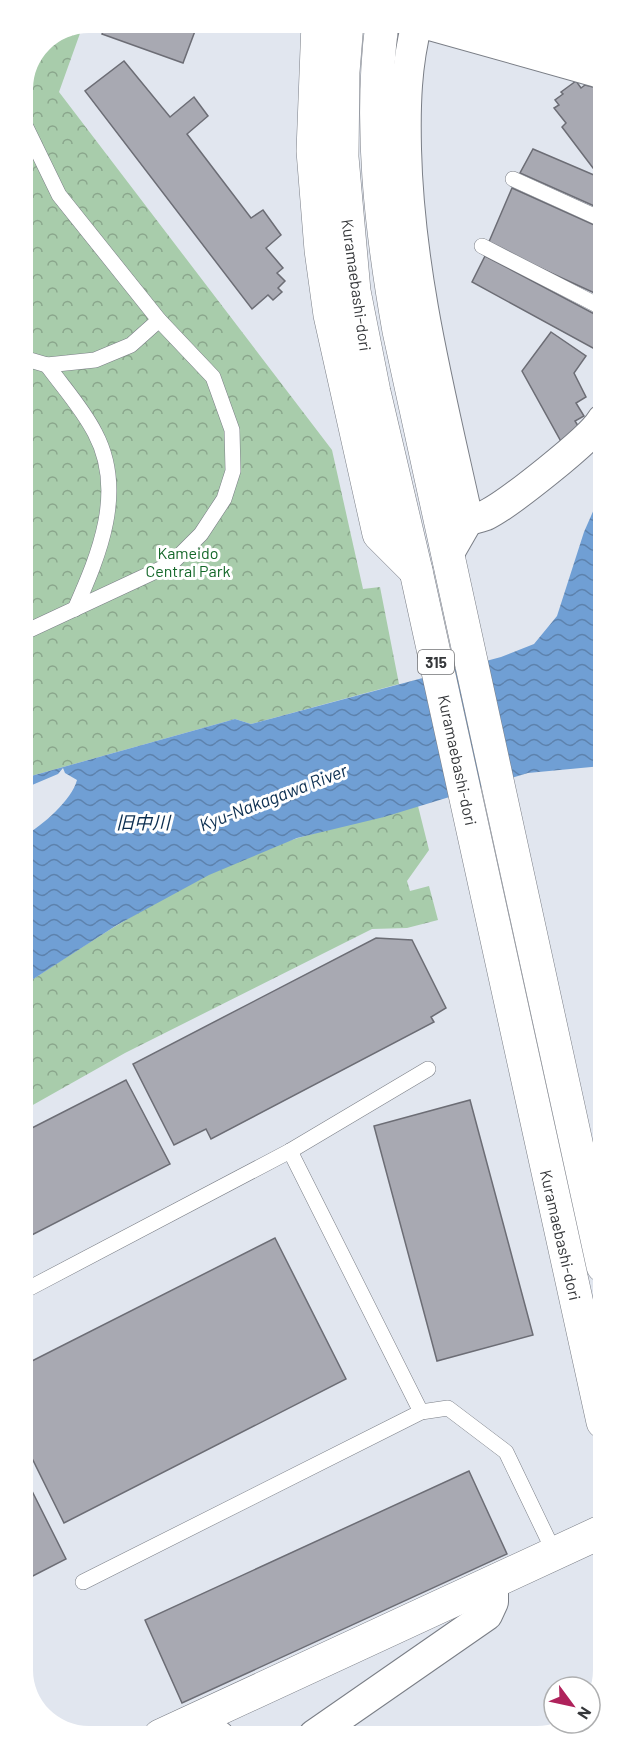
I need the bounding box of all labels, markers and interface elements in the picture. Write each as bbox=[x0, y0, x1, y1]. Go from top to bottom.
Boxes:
street label: Kuramaebashi-dori bbox=[338, 218, 376, 352]
park label: Kameido Central Park bbox=[146, 543, 230, 580]
road number: 315 bbox=[418, 650, 454, 674]
street label: Kuramaebashi-dori bbox=[435, 693, 481, 827]
water label: Kyu-Nakagawa River bbox=[196, 758, 351, 835]
water label: 旧中川 bbox=[116, 811, 172, 833]
street label: Kuramaebashi-dori bbox=[537, 1168, 585, 1302]
north arrow bbox=[542, 1675, 602, 1735]
text: N bbox=[574, 1704, 596, 1723]

